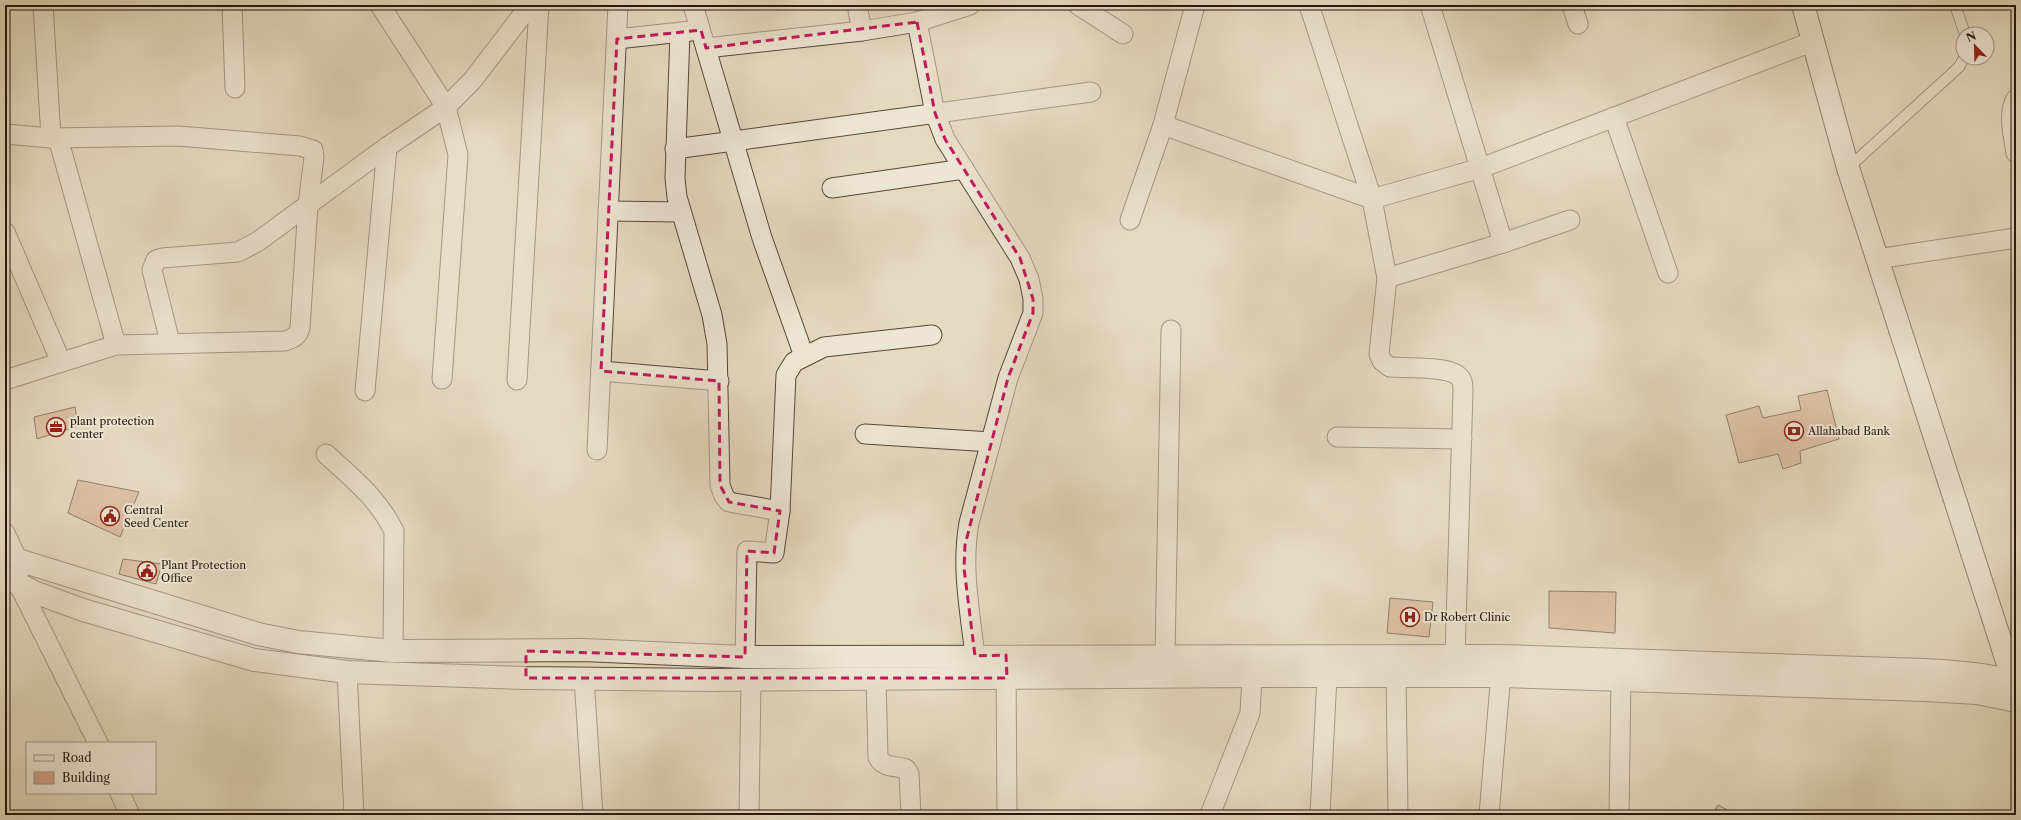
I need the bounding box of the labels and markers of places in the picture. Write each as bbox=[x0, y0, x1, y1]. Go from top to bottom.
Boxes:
place label: plant protection center bbox=[70, 414, 154, 441]
office icon: plant protection center bbox=[45, 416, 67, 438]
bank icon: Allahabad Bank bbox=[1783, 420, 1805, 442]
place label: Allahabad Bank bbox=[1807, 424, 1891, 438]
place label: Central Seed Center bbox=[124, 503, 189, 530]
public building icon: Central Seed Center bbox=[99, 505, 121, 527]
place label: Plant Protection Office bbox=[161, 558, 246, 585]
public building icon: Plant Protection Office bbox=[136, 560, 158, 582]
hospital icon: Dr Robert Clinic bbox=[1399, 606, 1421, 628]
place label: Dr Robert Clinic bbox=[1424, 610, 1511, 624]

